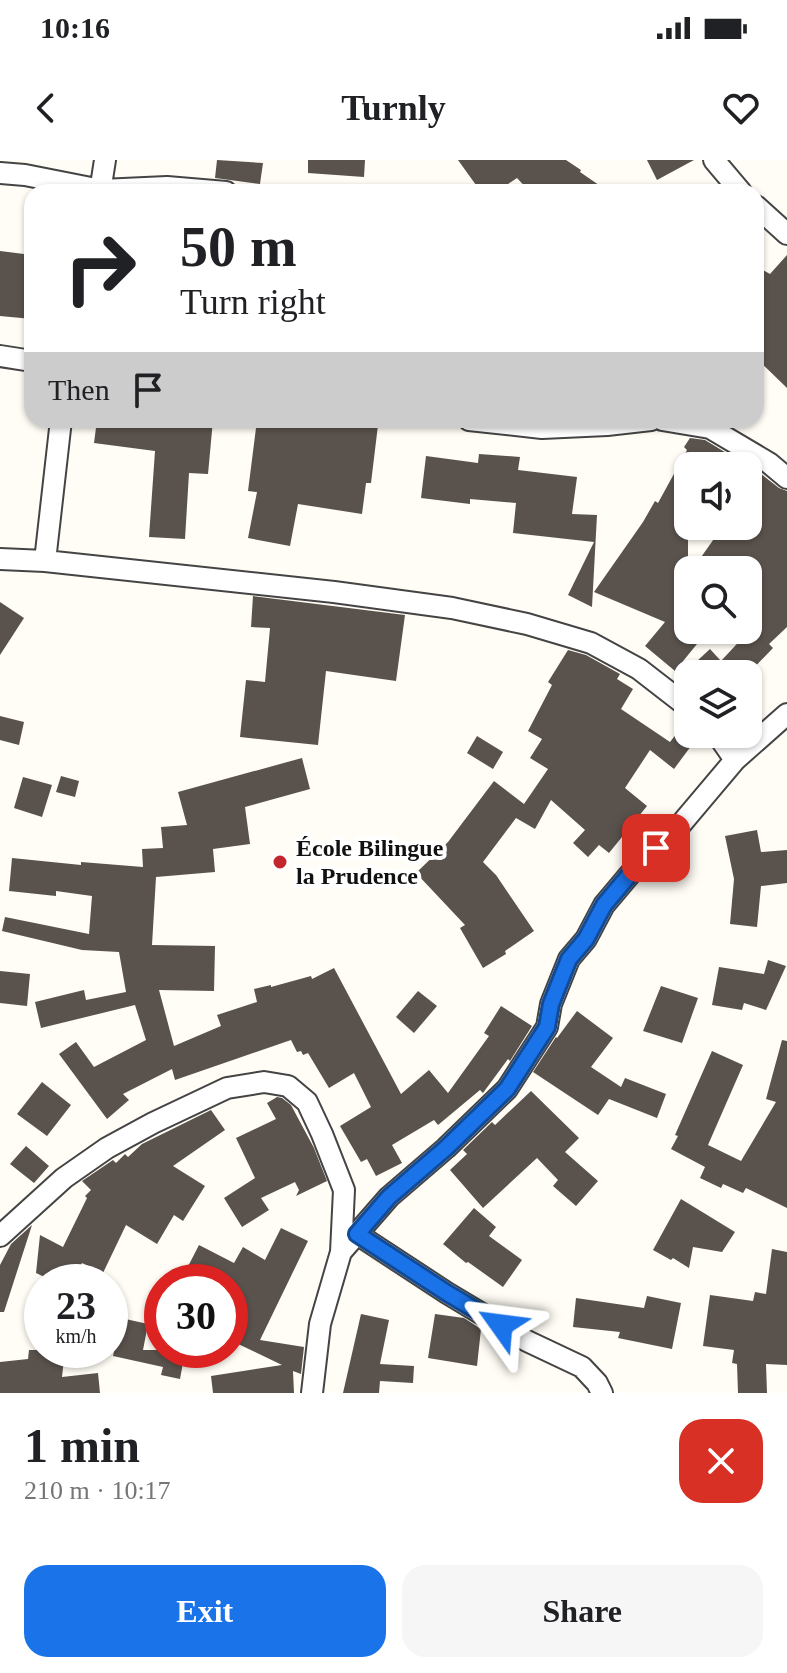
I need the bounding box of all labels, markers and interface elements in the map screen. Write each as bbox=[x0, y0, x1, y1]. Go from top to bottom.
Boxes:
text: 10:16 bbox=[40, 11, 110, 44]
icon: back bbox=[24, 86, 68, 130]
icon: heart bbox=[719, 86, 763, 130]
text: Turnly bbox=[341, 88, 446, 128]
icon: right bbox=[48, 216, 152, 320]
text: 50 m bbox=[180, 216, 297, 278]
text: Turn right bbox=[180, 282, 326, 322]
icon: arrive bbox=[126, 368, 170, 412]
text: Then bbox=[48, 373, 110, 406]
map controls bbox=[674, 452, 762, 748]
button: sound bbox=[674, 452, 762, 540]
button: search bbox=[674, 556, 762, 644]
button: layers bbox=[674, 660, 762, 748]
pin bbox=[622, 814, 690, 882]
icon: arrive bbox=[634, 826, 678, 870]
place label: École Bilingue la Prudence bbox=[296, 835, 444, 889]
marker: École Bilingue la Prudence bbox=[271, 853, 289, 871]
speed limit sign: 30 bbox=[144, 1264, 248, 1368]
text: 23 bbox=[56, 1283, 96, 1328]
position arrow bbox=[459, 1283, 543, 1367]
text: km/h bbox=[55, 1325, 97, 1347]
text: 1 min bbox=[24, 1419, 140, 1472]
button: close bbox=[679, 1419, 763, 1503]
text: 210 m · 10:17 bbox=[24, 1476, 171, 1505]
button: Exit bbox=[24, 1565, 386, 1657]
button: Share bbox=[402, 1565, 763, 1657]

